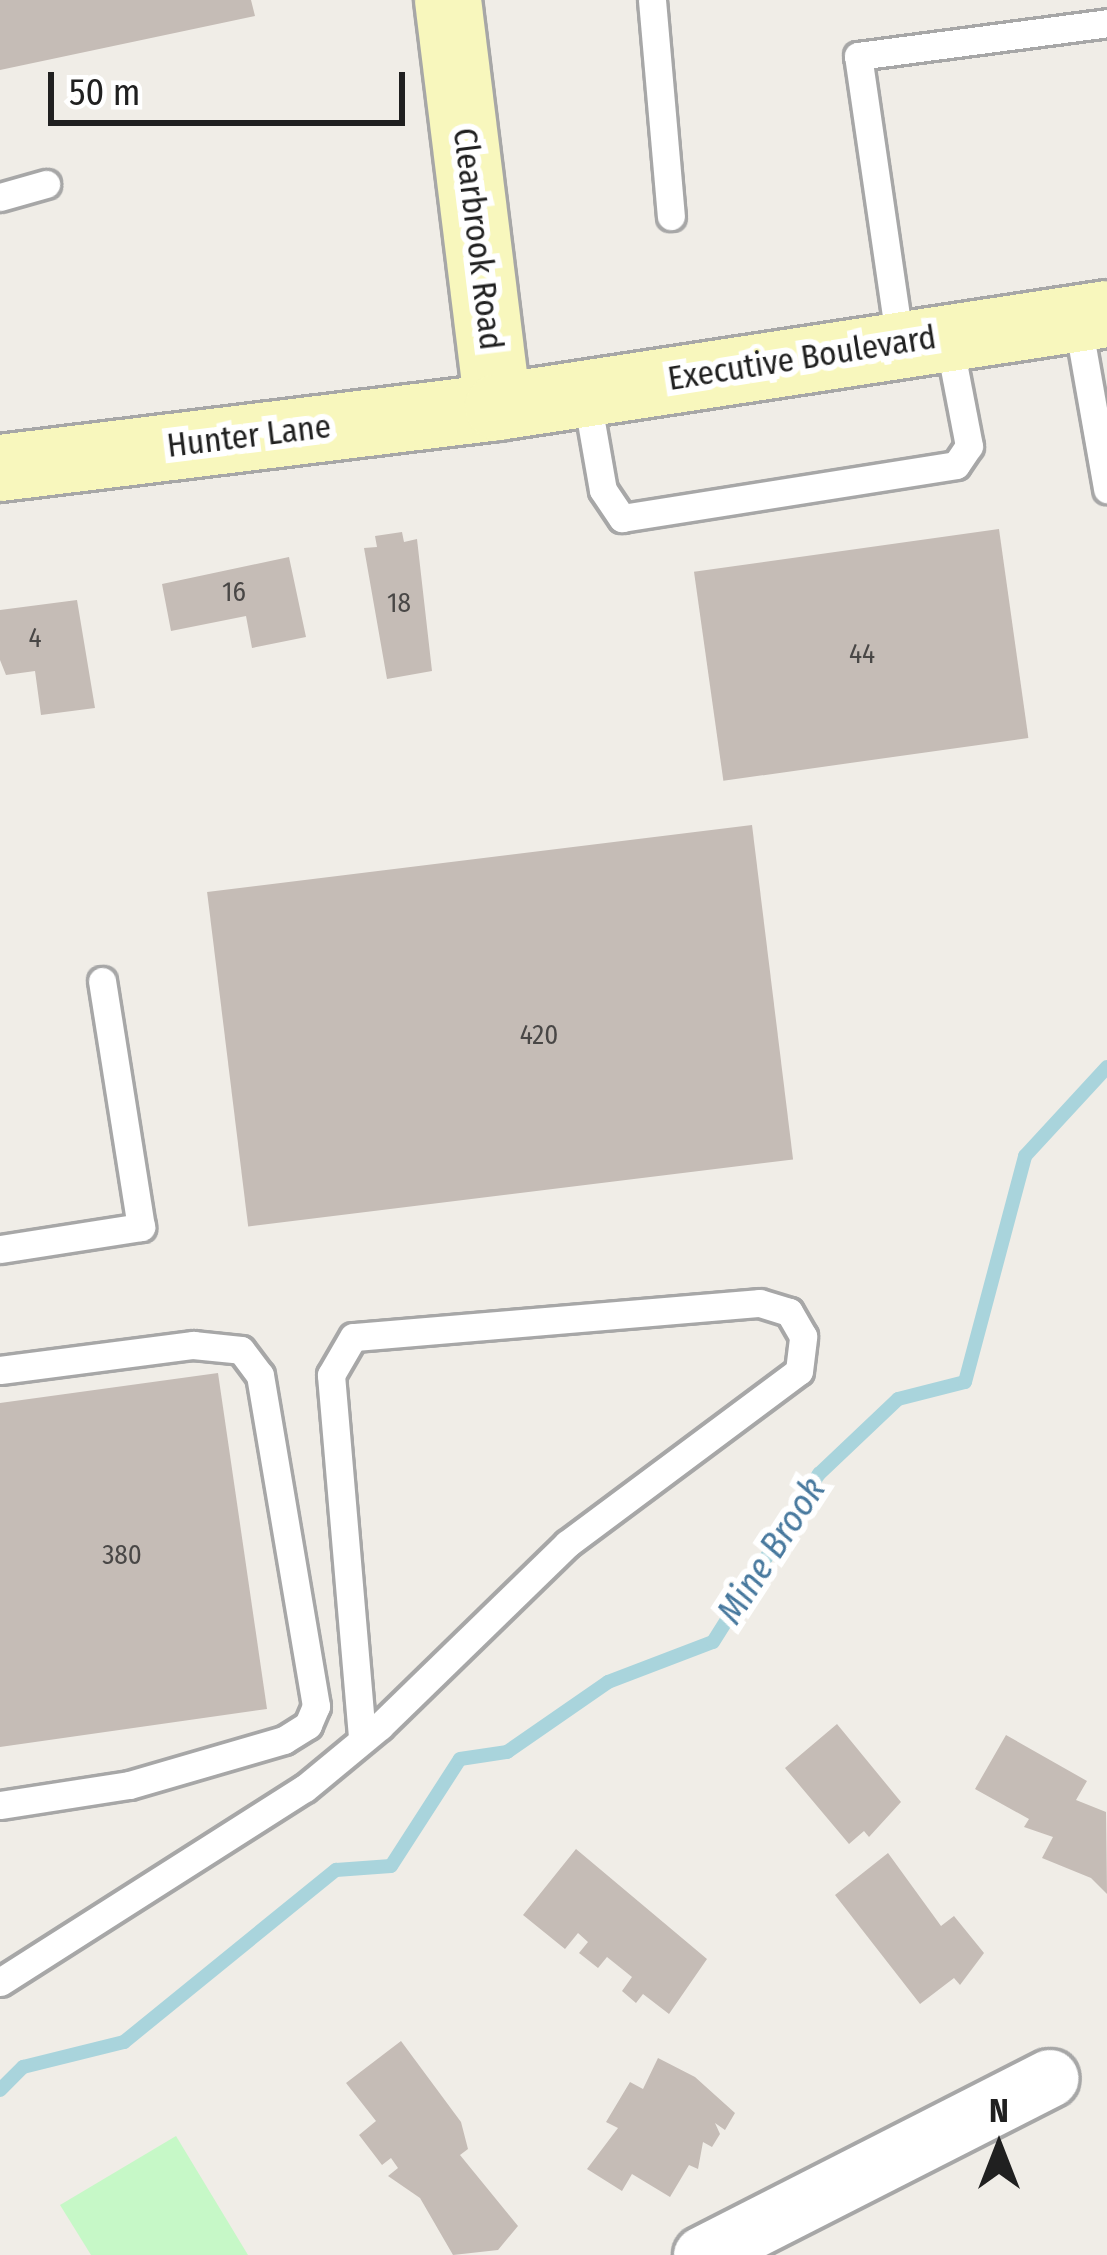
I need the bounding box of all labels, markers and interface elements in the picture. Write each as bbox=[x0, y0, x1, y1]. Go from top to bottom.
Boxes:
scale bar bbox=[54, 48, 411, 122]
text: 50 m bbox=[69, 71, 140, 115]
street label: Clearbrook Road bbox=[444, 126, 510, 352]
street label: Executive Boulevard bbox=[665, 318, 939, 400]
street label: Hunter Lane bbox=[165, 407, 333, 467]
house number: 16 bbox=[222, 577, 246, 609]
house number: 18 bbox=[387, 588, 411, 620]
house number: 4 bbox=[28, 623, 42, 655]
house number: 44 bbox=[849, 639, 875, 671]
house number: 420 bbox=[520, 1020, 558, 1052]
water label: Mine Brook bbox=[709, 1470, 835, 1632]
house number: 380 bbox=[102, 1540, 142, 1572]
north arrow bbox=[939, 2087, 1059, 2207]
text: N bbox=[989, 2091, 1009, 2131]

